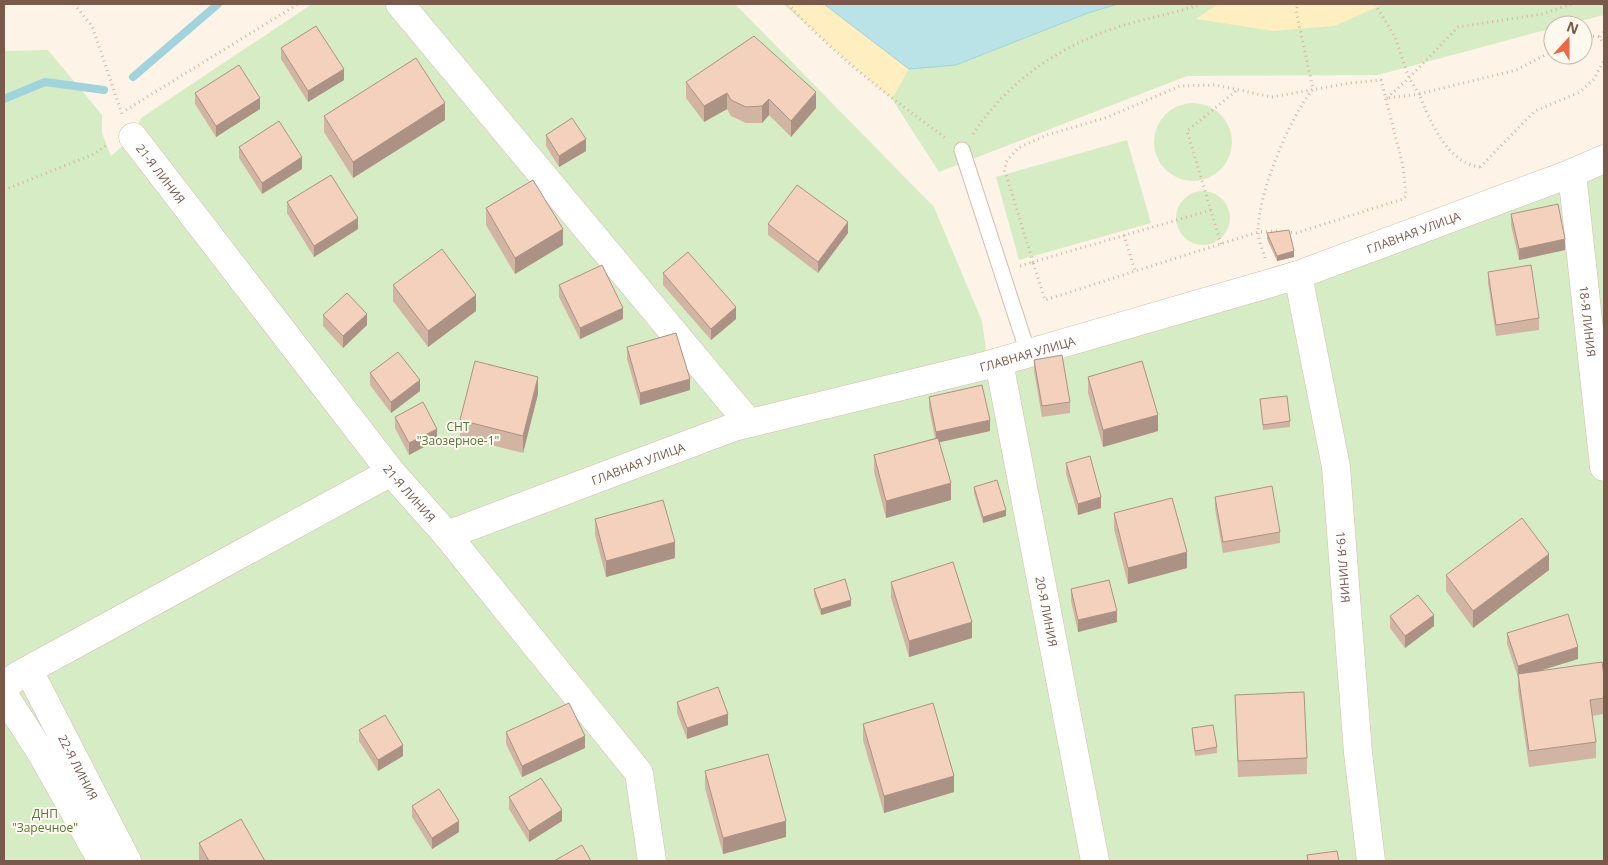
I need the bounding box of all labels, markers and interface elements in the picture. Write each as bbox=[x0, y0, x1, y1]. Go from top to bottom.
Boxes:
north arrow bbox=[1543, 15, 1593, 65]
text: N bbox=[1564, 16, 1582, 38]
street label: 21-Я ЛИНИЯ bbox=[133, 140, 190, 207]
street label: ГЛАВНАЯ УЛИЦА bbox=[1364, 207, 1463, 257]
street label: 18-Я ЛИНИЯ bbox=[1576, 285, 1600, 358]
street label: ГЛАВНАЯ УЛИЦА bbox=[978, 332, 1077, 375]
park label: СНТ "Заозерное-1" bbox=[417, 418, 499, 449]
street label: ГЛАВНАЯ УЛИЦА bbox=[589, 438, 687, 488]
street label: 21-Я ЛИНИЯ bbox=[380, 461, 440, 525]
street label: 19-Я ЛИНИЯ bbox=[1332, 531, 1355, 603]
street label: 20-Я ЛИНИЯ bbox=[1032, 575, 1062, 648]
street label: 22-Я ЛИНИЯ bbox=[55, 731, 102, 803]
park label: ДНП "Заречное" bbox=[12, 805, 78, 836]

